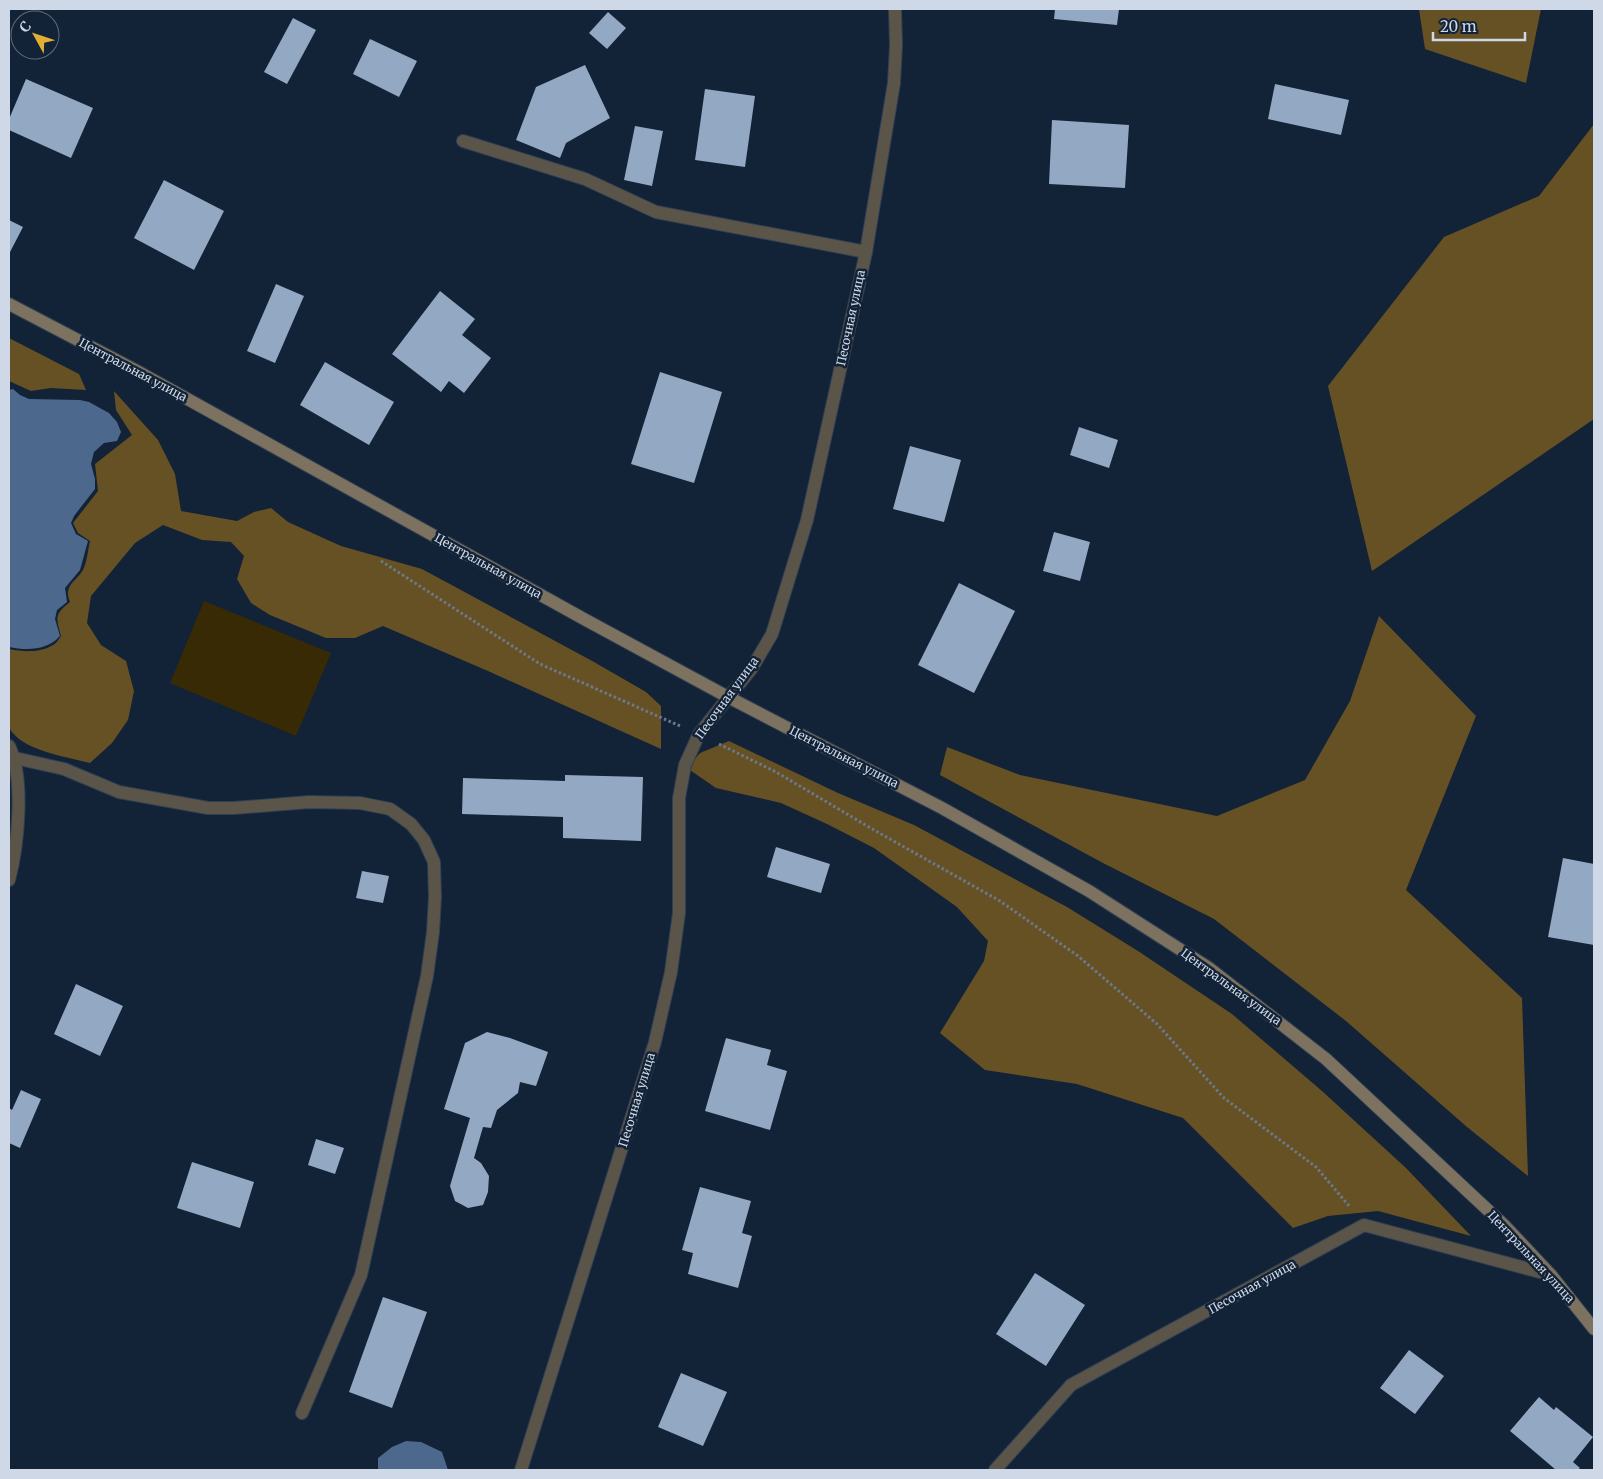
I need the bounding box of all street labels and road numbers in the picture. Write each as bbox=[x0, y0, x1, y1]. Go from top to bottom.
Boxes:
street label: Песочная улица bbox=[833, 268, 868, 367]
street label: Центральная улица bbox=[77, 335, 190, 405]
street label: Центральная улица bbox=[432, 530, 545, 602]
street label: Песочная улица bbox=[692, 653, 762, 742]
street label: Центральная улица bbox=[787, 723, 902, 791]
street label: Центральная улица bbox=[1178, 945, 1285, 1028]
street label: Песочная улица bbox=[615, 1050, 658, 1149]
street label: Центральная улица bbox=[1485, 1208, 1578, 1306]
street label: Песочная улица bbox=[1205, 1256, 1299, 1317]

